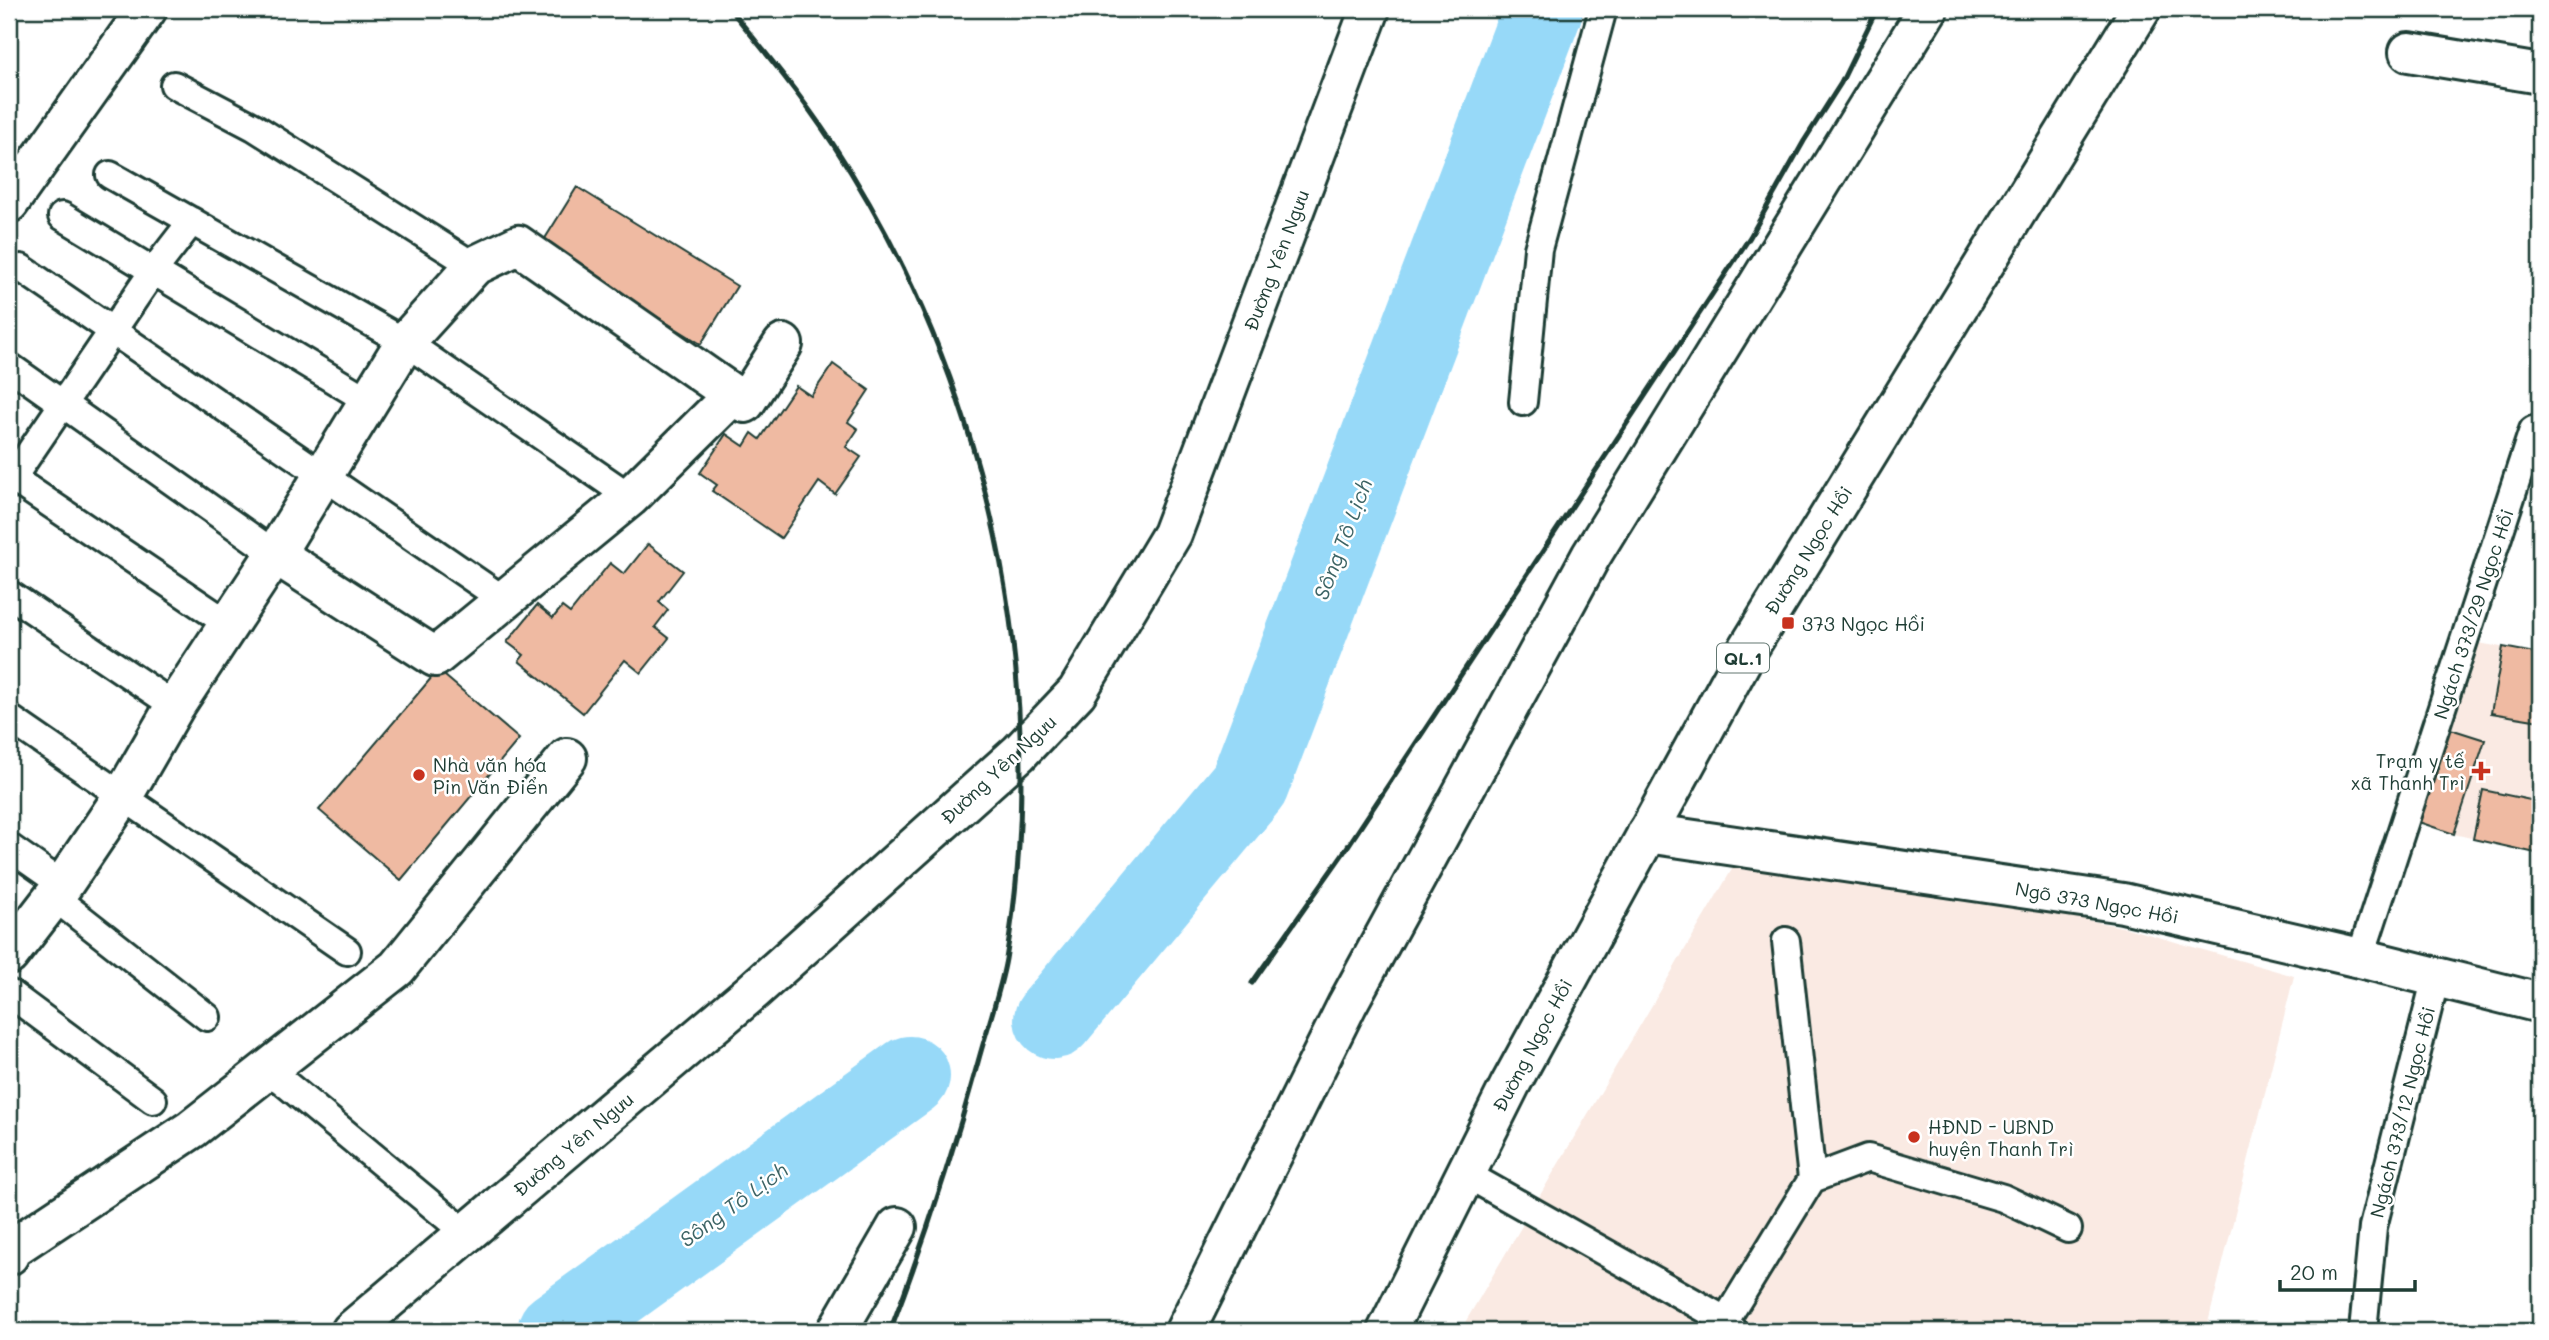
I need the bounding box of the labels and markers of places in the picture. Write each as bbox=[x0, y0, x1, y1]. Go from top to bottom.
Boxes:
place label: 373 Ngọc Hồi bbox=[1802, 611, 1925, 636]
marker: 373 Ngọc Hồi bbox=[1780, 615, 1796, 631]
place label: Trạm y tế xã Thanh Trì bbox=[2351, 748, 2465, 795]
place label: Nhà văn hóa Pin Văn Điển bbox=[433, 752, 548, 799]
marker: Trạm y tế xã Thanh Trì bbox=[2471, 761, 2491, 781]
marker: Nhà văn hóa Pin Văn Điển bbox=[411, 767, 427, 783]
place label: HĐND - UBND huyện Thanh Trì bbox=[1928, 1114, 2074, 1161]
marker: HĐND - UBND huyện Thanh Trì bbox=[1906, 1129, 1922, 1145]

